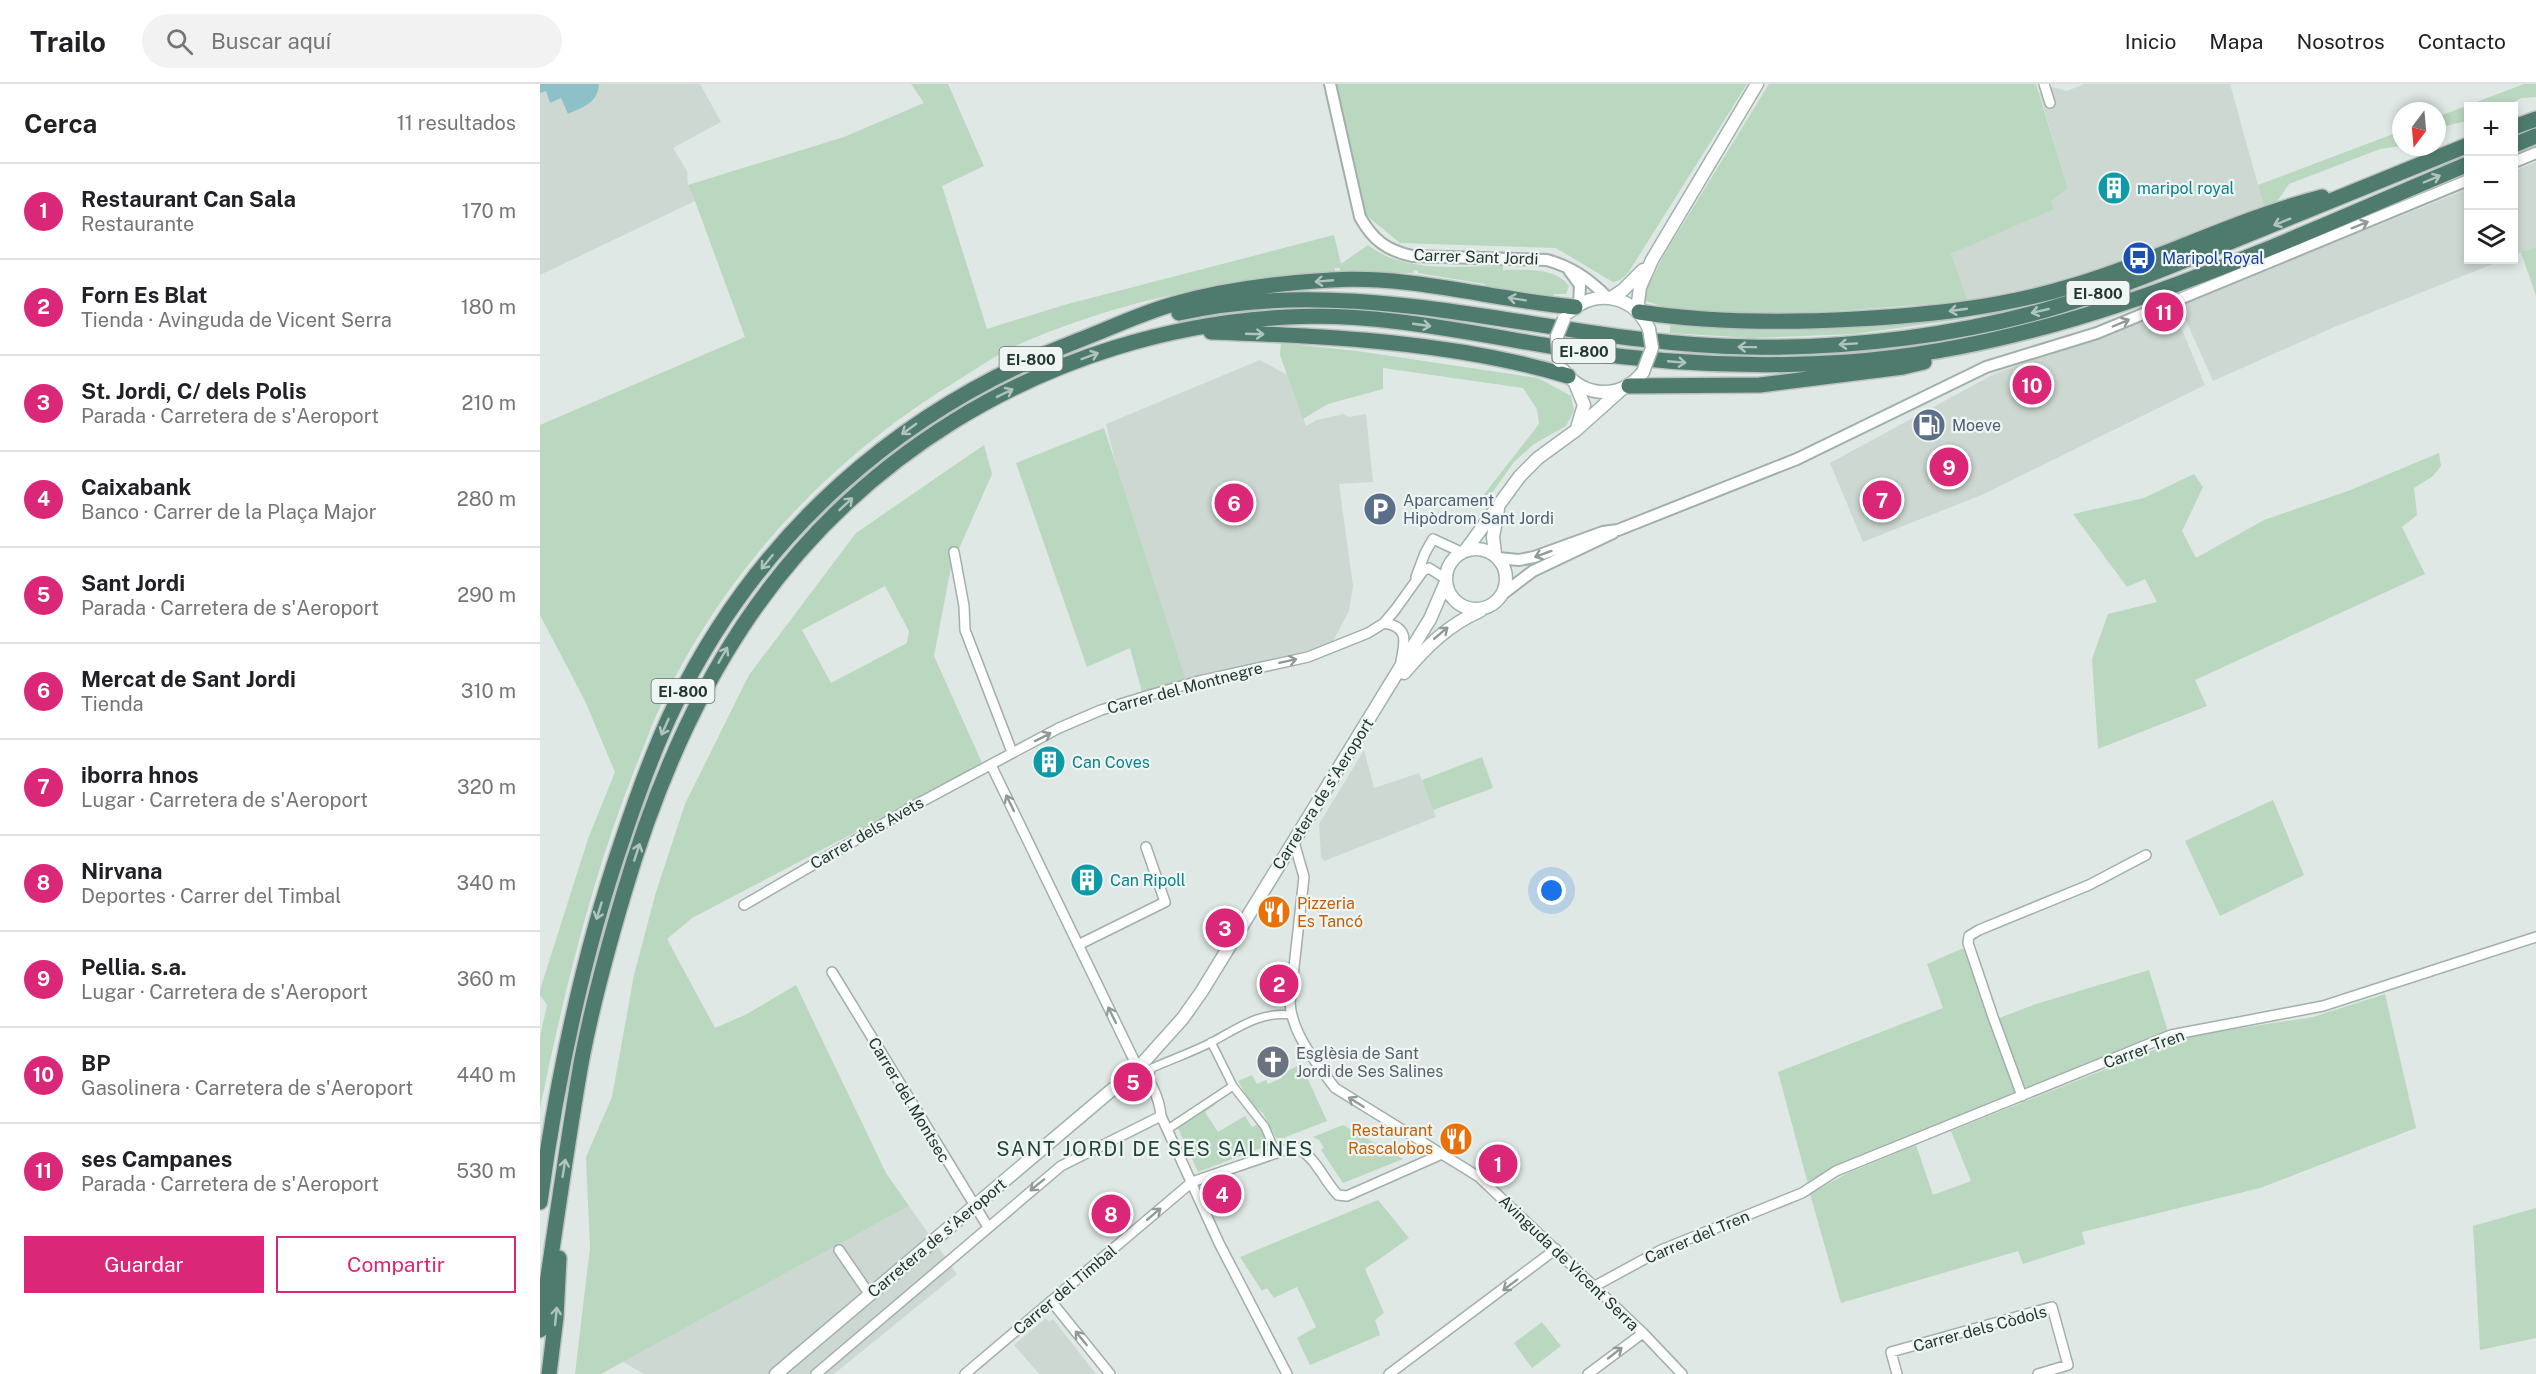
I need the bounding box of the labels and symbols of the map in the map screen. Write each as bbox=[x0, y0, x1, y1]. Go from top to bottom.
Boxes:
north arrow bbox=[2392, 102, 2446, 156]
building icon: maripol royal bbox=[2096, 170, 2132, 206]
one-way arrow bbox=[2423, 173, 2441, 184]
place label: maripol royal bbox=[2137, 179, 2235, 198]
one-way arrow bbox=[2273, 217, 2291, 228]
one-way arrow bbox=[2350, 219, 2368, 230]
bus stop icon: Maripol Royal bbox=[2121, 240, 2157, 276]
street label: Carrer Sant Jordi bbox=[1413, 245, 1539, 269]
place label: Maripol Royal bbox=[2162, 249, 2264, 268]
one-way arrow bbox=[1314, 276, 1334, 287]
road number: EI-800 bbox=[2066, 281, 2130, 305]
pin: 11 bbox=[2144, 290, 2184, 334]
one-way arrow bbox=[1508, 293, 1528, 304]
one-way arrow bbox=[1948, 305, 1968, 316]
one-way arrow bbox=[2031, 306, 2050, 317]
one-way arrow bbox=[2112, 317, 2130, 328]
one-way arrow bbox=[1412, 319, 1432, 330]
one-way arrow bbox=[1244, 328, 1264, 339]
one-way arrow bbox=[1838, 338, 1858, 349]
road number: EI-800 bbox=[1552, 339, 1616, 363]
one-way arrow bbox=[1737, 341, 1757, 353]
road number: EI-800 bbox=[1000, 347, 1062, 371]
one-way arrow bbox=[1080, 350, 1099, 361]
one-way arrow bbox=[1667, 357, 1687, 368]
pin: 10 bbox=[2012, 362, 2052, 408]
one-way arrow bbox=[995, 386, 1013, 398]
fuel station icon: Moeve bbox=[1911, 407, 1947, 443]
place label: Moeve bbox=[1952, 416, 2001, 435]
one-way arrow bbox=[901, 423, 917, 435]
pin: 9 bbox=[1930, 444, 1968, 490]
pin: 7 bbox=[1862, 478, 1902, 522]
pin: 6 bbox=[1214, 480, 1254, 526]
parking icon: Aparcament Hipòdrom Sant Jordi bbox=[1362, 491, 1398, 527]
place label: Aparcament Hipòdrom Sant Jordi bbox=[1403, 491, 1554, 528]
one-way arrow bbox=[838, 498, 853, 512]
one-way arrow bbox=[1534, 549, 1553, 560]
one-way arrow bbox=[760, 553, 773, 569]
one-way arrow bbox=[1433, 627, 1449, 640]
one-way arrow bbox=[717, 647, 729, 664]
one-way arrow bbox=[1278, 655, 1297, 666]
street label: Carrer del Montnegre bbox=[1105, 658, 1265, 718]
road number: EI-800 bbox=[652, 679, 714, 703]
street label: Carretera de s'Aeroport bbox=[1269, 715, 1377, 873]
one-way arrow bbox=[659, 718, 670, 736]
one-way arrow bbox=[1033, 730, 1051, 742]
building icon: Can Coves bbox=[1031, 744, 1067, 780]
place label: Can Coves bbox=[1072, 753, 1150, 772]
street label: Carrer dels Avets bbox=[807, 793, 927, 873]
one-way arrow bbox=[1003, 794, 1015, 812]
one-way arrow bbox=[632, 843, 643, 862]
building icon: Can Ripoll bbox=[1069, 862, 1105, 898]
place label: Can Ripoll bbox=[1110, 871, 1186, 890]
your location bbox=[1537, 876, 1566, 905]
restaurant icon: Pizzeria Es Tancó bbox=[1256, 894, 1292, 930]
place label: Pizzeria Es Tancó bbox=[1297, 894, 1363, 931]
one-way arrow bbox=[593, 901, 604, 920]
pin: 3 bbox=[1206, 906, 1244, 950]
pin: 2 bbox=[1260, 962, 1298, 1006]
one-way arrow bbox=[1106, 1006, 1118, 1024]
street label: Carrer Tren bbox=[2101, 1026, 2187, 1072]
street label: Carrer del Montsec bbox=[864, 1034, 954, 1166]
church icon: Esglèsia de Sant Jordi de Ses Salines bbox=[1255, 1044, 1291, 1080]
place label: Esglèsia de Sant Jordi de Ses Salines bbox=[1296, 1044, 1443, 1081]
pin: 5 bbox=[1114, 1060, 1152, 1104]
one-way arrow bbox=[1348, 1095, 1365, 1107]
place label: Restaurant Rascalobos bbox=[1348, 1121, 1433, 1158]
restaurant icon: Restaurant Rascalobos bbox=[1438, 1121, 1474, 1157]
district label: SANT JORDI DE SES SALINES bbox=[996, 1137, 1314, 1161]
pin: 1 bbox=[1478, 1142, 1518, 1186]
one-way arrow bbox=[559, 1159, 570, 1178]
pin: 4 bbox=[1202, 1172, 1242, 1216]
street label: Carretera de s'Aeroport bbox=[864, 1174, 1010, 1302]
one-way arrow bbox=[1029, 1179, 1045, 1192]
street label: Avinguda de Vicent Serra bbox=[1495, 1191, 1643, 1335]
pin: 8 bbox=[1092, 1192, 1130, 1236]
street label: Carrer del Tren bbox=[1642, 1206, 1752, 1268]
one-way arrow bbox=[1146, 1207, 1161, 1221]
street label: Carrer del Timbal bbox=[1009, 1241, 1121, 1339]
one-way arrow bbox=[1502, 1278, 1518, 1291]
street label: Carrer dels Còdols bbox=[1911, 1302, 2049, 1356]
one-way arrow bbox=[551, 1307, 562, 1326]
one-way arrow bbox=[1074, 1330, 1087, 1346]
one-way arrow bbox=[1607, 1347, 1623, 1360]

